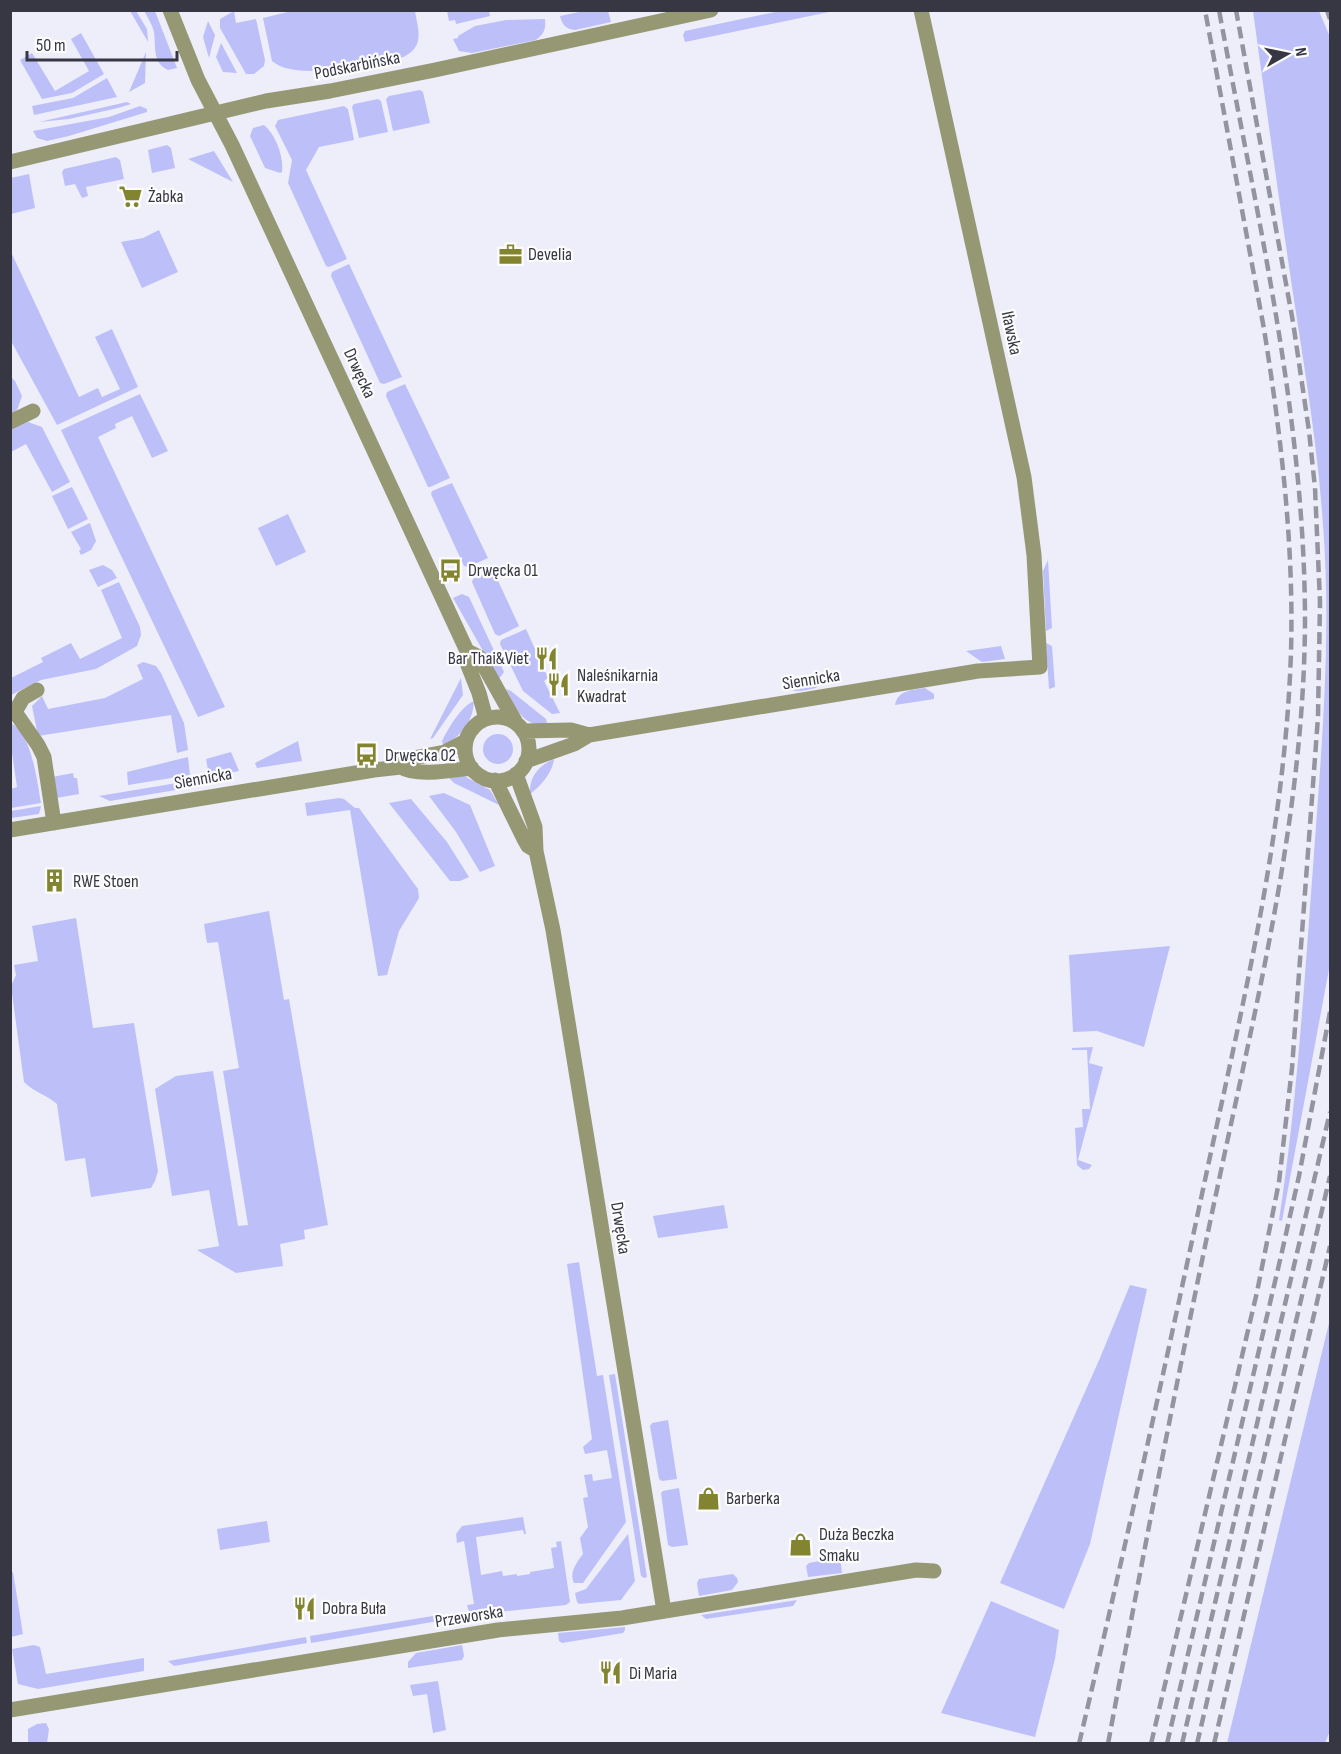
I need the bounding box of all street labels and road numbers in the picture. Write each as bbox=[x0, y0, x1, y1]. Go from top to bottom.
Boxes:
street label: Podskarbińska bbox=[312, 47, 402, 84]
street label: Iławska bbox=[997, 309, 1026, 357]
street label: Drwęcka bbox=[339, 345, 380, 402]
street label: Siennicka bbox=[781, 665, 841, 694]
street label: Siennicka bbox=[173, 763, 234, 794]
street label: Drwęcka bbox=[606, 1200, 635, 1256]
street label: Przeworska bbox=[433, 1601, 505, 1632]

